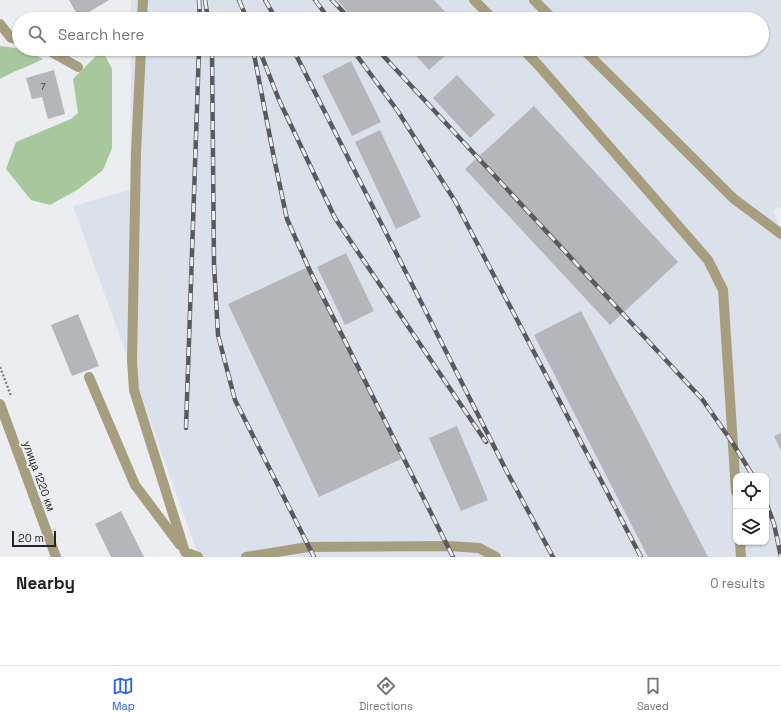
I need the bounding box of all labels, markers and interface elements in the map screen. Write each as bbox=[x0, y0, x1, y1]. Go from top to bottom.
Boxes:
search box bbox=[12, 12, 769, 56]
icon: search bbox=[26, 23, 48, 45]
text: Search here bbox=[58, 25, 144, 44]
house number: 7 bbox=[40, 81, 46, 93]
street label: улица 1220 км bbox=[20, 439, 58, 513]
map controls bbox=[733, 473, 769, 545]
button: locate bbox=[733, 473, 769, 509]
button: layers bbox=[733, 509, 769, 545]
scale bar bbox=[12, 529, 56, 548]
text: 20 m bbox=[18, 531, 44, 545]
text: Nearby bbox=[16, 572, 75, 594]
text: 0 results bbox=[710, 575, 765, 592]
tab: Map bbox=[112, 675, 135, 713]
tab: Directions bbox=[359, 675, 413, 713]
tab: Saved bbox=[637, 675, 669, 713]

